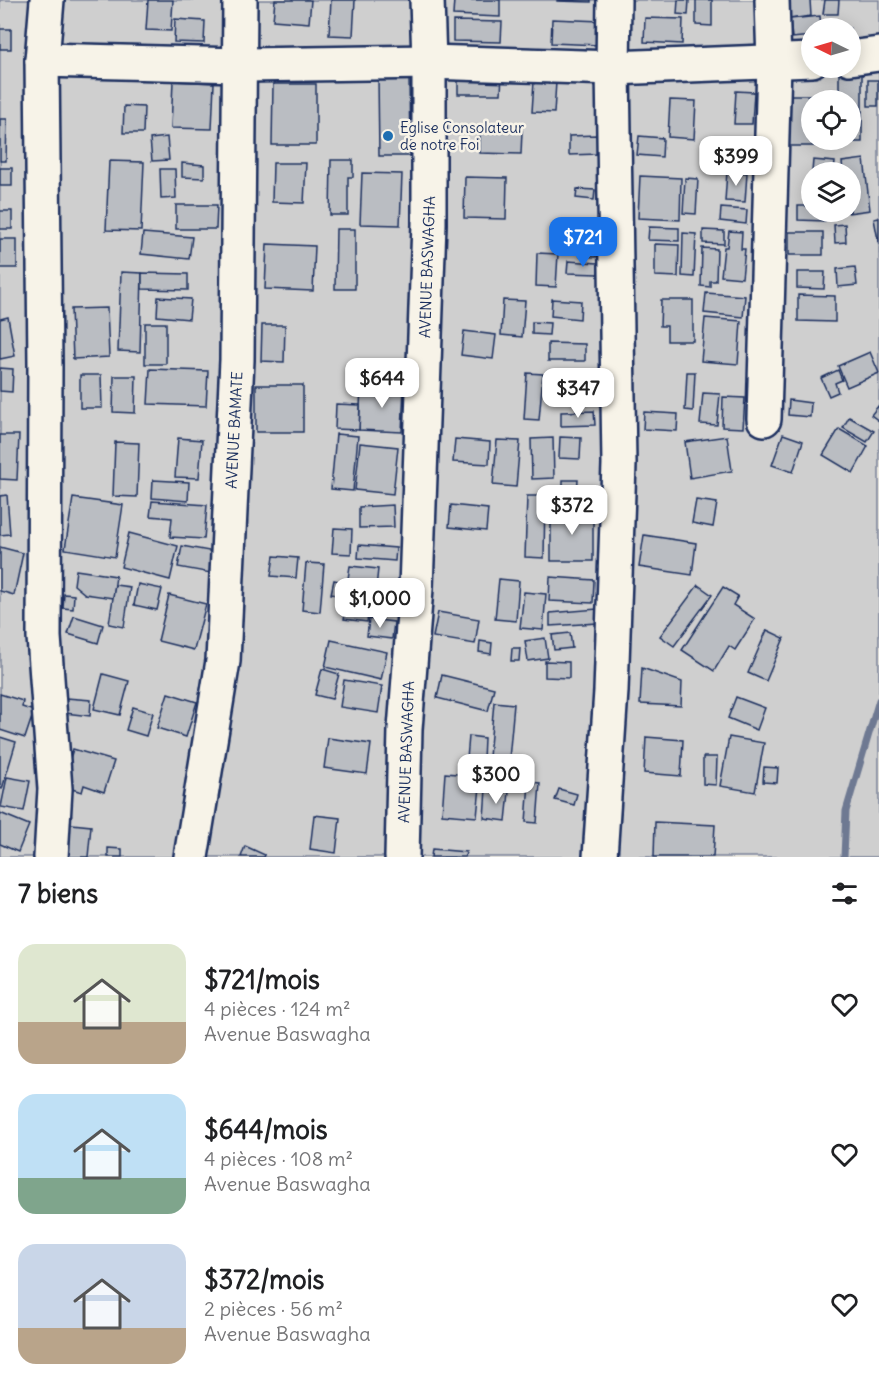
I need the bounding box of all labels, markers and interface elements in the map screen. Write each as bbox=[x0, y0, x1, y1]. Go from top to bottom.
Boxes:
north arrow bbox=[801, 18, 861, 78]
map controls bbox=[801, 18, 861, 222]
button: locate bbox=[801, 90, 861, 150]
place label: Eglise Consolateur de notre Foi bbox=[400, 118, 524, 154]
marker: Eglise Consolateur de notre Foi bbox=[381, 129, 395, 143]
pin: $399 bbox=[700, 136, 772, 187]
text: $399 bbox=[713, 143, 759, 168]
button: layers bbox=[801, 162, 861, 222]
street label: AVENUE BASWAGHA bbox=[415, 195, 439, 338]
pin: $721 bbox=[547, 217, 619, 268]
text: $721 bbox=[563, 224, 603, 249]
pin: $644 bbox=[346, 358, 418, 409]
text: $644 bbox=[359, 365, 405, 390]
pin: $347 bbox=[542, 368, 614, 419]
street label: AVENUE BAMATE bbox=[221, 371, 247, 489]
text: $347 bbox=[556, 375, 600, 400]
pin: $372 bbox=[536, 485, 608, 536]
text: $372 bbox=[550, 492, 594, 517]
pin: $1,000 bbox=[331, 578, 429, 629]
text: $1,000 bbox=[349, 585, 411, 610]
street label: AVENUE BASWAGHA bbox=[394, 680, 418, 823]
pin: $300 bbox=[460, 754, 532, 805]
text: $300 bbox=[472, 761, 520, 786]
text: 7 biens bbox=[18, 877, 98, 910]
icon: filters bbox=[828, 877, 861, 910]
text: $721/mois bbox=[204, 963, 320, 996]
icon: home bbox=[66, 968, 138, 1040]
icon: heart bbox=[828, 988, 861, 1021]
text: 4 pièces · 124 m² bbox=[204, 996, 351, 1021]
text: Avenue Baswagha bbox=[204, 1021, 371, 1046]
text: $644/mois bbox=[204, 1113, 328, 1146]
icon: home bbox=[66, 1118, 138, 1190]
icon: heart bbox=[828, 1138, 861, 1171]
text: 4 pièces · 108 m² bbox=[204, 1146, 353, 1171]
text: Avenue Baswagha bbox=[204, 1171, 371, 1196]
text: $372/mois bbox=[204, 1263, 324, 1296]
icon: home bbox=[66, 1268, 138, 1340]
icon: heart bbox=[828, 1288, 861, 1321]
text: 2 pièces · 56 m² bbox=[204, 1296, 343, 1321]
text: Avenue Baswagha bbox=[204, 1321, 371, 1346]

